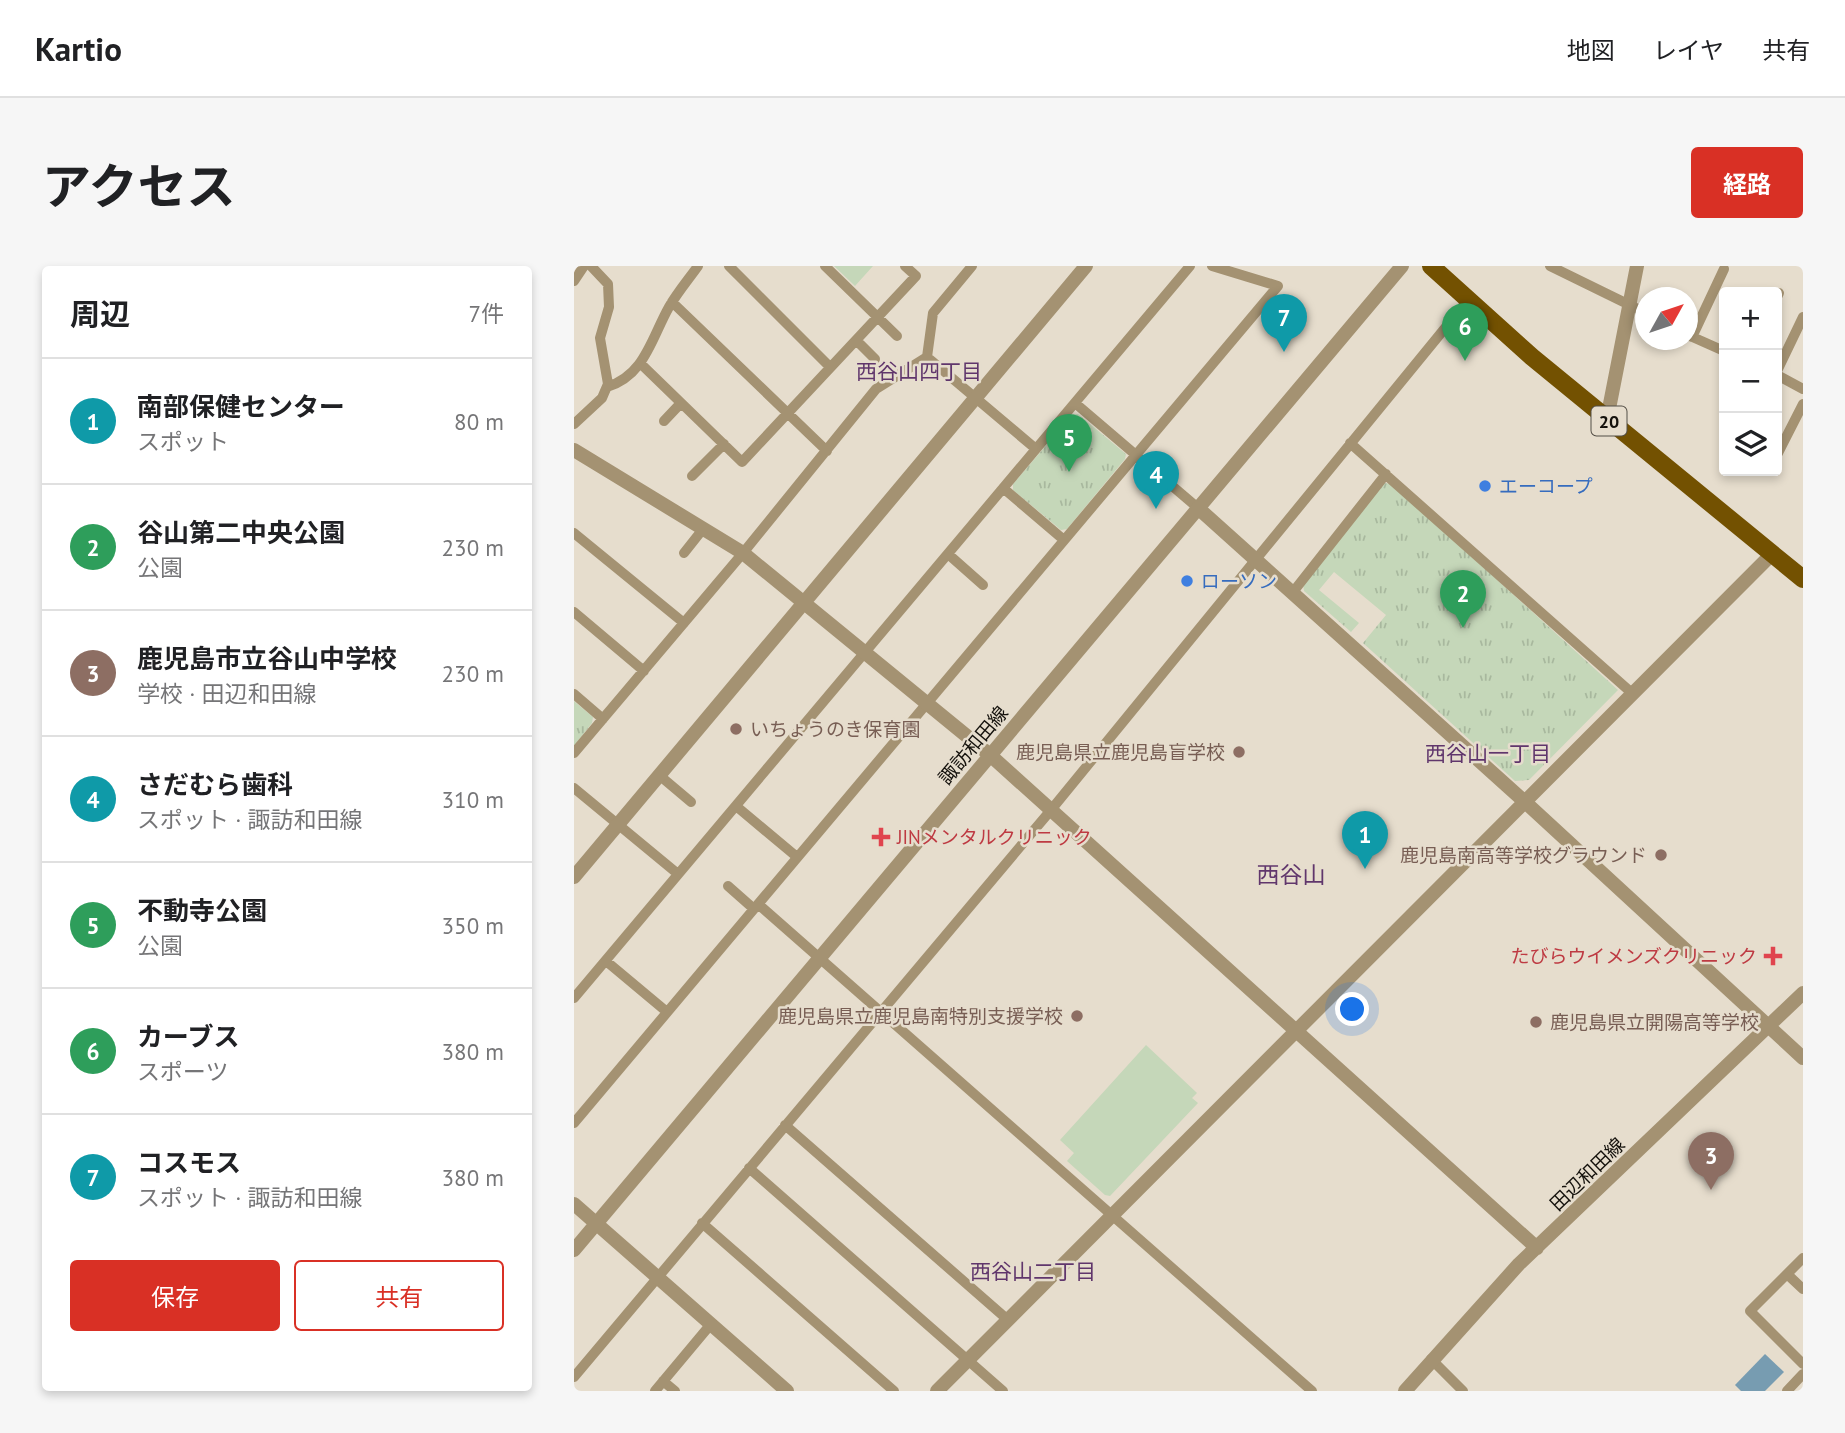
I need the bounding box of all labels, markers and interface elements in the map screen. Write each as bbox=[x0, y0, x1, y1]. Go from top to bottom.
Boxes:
text: Kartio bbox=[35, 27, 122, 70]
text: 地図 bbox=[1567, 35, 1615, 66]
text: レイヤ bbox=[1653, 35, 1724, 66]
text: 共有 bbox=[1762, 35, 1810, 66]
button: 経路 bbox=[1691, 147, 1803, 218]
text: アクセス bbox=[42, 154, 236, 218]
north arrow bbox=[1635, 287, 1698, 350]
map controls bbox=[1719, 287, 1782, 476]
button: + bbox=[1719, 287, 1782, 350]
text: 周辺 bbox=[70, 294, 130, 333]
pin: 7 bbox=[1261, 294, 1307, 352]
text: 7件 bbox=[468, 299, 504, 328]
pin: 6 bbox=[1442, 303, 1488, 361]
button: − bbox=[1719, 350, 1782, 413]
district label: 西谷山四丁目 bbox=[856, 358, 982, 385]
text: 南部保健センター bbox=[137, 390, 345, 423]
road number: 20 bbox=[1592, 406, 1626, 436]
text: 1 bbox=[86, 407, 100, 436]
text: 80 m bbox=[454, 407, 504, 436]
button: layers bbox=[1719, 413, 1782, 476]
pin: 5 bbox=[1046, 414, 1092, 472]
text: スポット bbox=[137, 427, 229, 456]
pin: 4 bbox=[1133, 451, 1179, 509]
place label: エーコープ bbox=[1499, 474, 1593, 498]
marker: エーコープ bbox=[1477, 478, 1493, 494]
text: 谷山第二中央公園 bbox=[137, 516, 345, 549]
text: 2 bbox=[86, 533, 100, 562]
text: 230 m bbox=[442, 533, 504, 562]
text: 公園 bbox=[137, 553, 183, 582]
place label: ローソン bbox=[1201, 569, 1277, 593]
pin: 2 bbox=[1440, 570, 1486, 628]
marker: ローソン bbox=[1179, 573, 1195, 589]
text: 鹿児島市立谷山中学校 bbox=[137, 642, 397, 675]
text: 3 bbox=[86, 659, 100, 688]
text: 230 m bbox=[442, 659, 504, 688]
text: 学校 · 田辺和田線 bbox=[137, 679, 316, 708]
street label: 諏訪和田線 bbox=[933, 701, 1013, 789]
place label: いちょうのき保育園 bbox=[750, 717, 920, 741]
marker: いちょうのき保育園 bbox=[728, 721, 744, 737]
place label: 鹿児島県立鹿児島盲学校 bbox=[1016, 740, 1225, 764]
district label: 西谷山一丁目 bbox=[1425, 740, 1551, 767]
marker: 鹿児島県立鹿児島盲学校 bbox=[1231, 744, 1247, 760]
text: さだむら歯科 bbox=[137, 768, 293, 801]
text: 4 bbox=[86, 785, 100, 814]
text: 310 m bbox=[442, 785, 504, 814]
text: スポット · 諏訪和田線 bbox=[137, 805, 362, 834]
pin: 1 bbox=[1342, 811, 1388, 869]
place label: JINメンタルクリニック bbox=[896, 825, 1092, 849]
marker: JINメンタルクリニック bbox=[871, 827, 891, 847]
place label: 鹿児島南高等学校グラウンド bbox=[1400, 843, 1647, 867]
marker: 鹿児島南高等学校グラウンド bbox=[1653, 847, 1669, 863]
district label: 西谷山 bbox=[1257, 860, 1326, 889]
text: 不動寺公園 bbox=[137, 894, 267, 927]
text: 5 bbox=[86, 911, 100, 940]
text: 350 m bbox=[442, 911, 504, 940]
text: 公園 bbox=[137, 931, 183, 960]
place label: たびらウイメンズクリニック bbox=[1510, 944, 1757, 968]
marker: たびらウイメンズクリニック bbox=[1763, 946, 1783, 966]
your location bbox=[1335, 992, 1369, 1026]
place label: 鹿児島県立鹿児島南特別支援学校 bbox=[778, 1004, 1063, 1028]
marker: 鹿児島県立鹿児島南特別支援学校 bbox=[1069, 1008, 1085, 1024]
place label: 鹿児島県立開陽高等学校 bbox=[1550, 1010, 1759, 1034]
marker: 鹿児島県立開陽高等学校 bbox=[1528, 1014, 1544, 1030]
text: カーブス bbox=[137, 1020, 239, 1053]
text: 6 bbox=[86, 1037, 100, 1066]
text: 380 m bbox=[442, 1037, 504, 1066]
text: スポーツ bbox=[137, 1057, 229, 1086]
street label: 田辺和田線 bbox=[1544, 1132, 1630, 1216]
pin: 3 bbox=[1688, 1132, 1734, 1190]
text: コスモス bbox=[137, 1146, 241, 1179]
text: 7 bbox=[86, 1163, 100, 1192]
text: 380 m bbox=[442, 1163, 504, 1192]
text: スポット · 諏訪和田線 bbox=[137, 1183, 362, 1212]
district label: 西谷山二丁目 bbox=[970, 1258, 1096, 1285]
button: 保存 bbox=[70, 1260, 280, 1331]
button: 共有 bbox=[294, 1260, 504, 1331]

